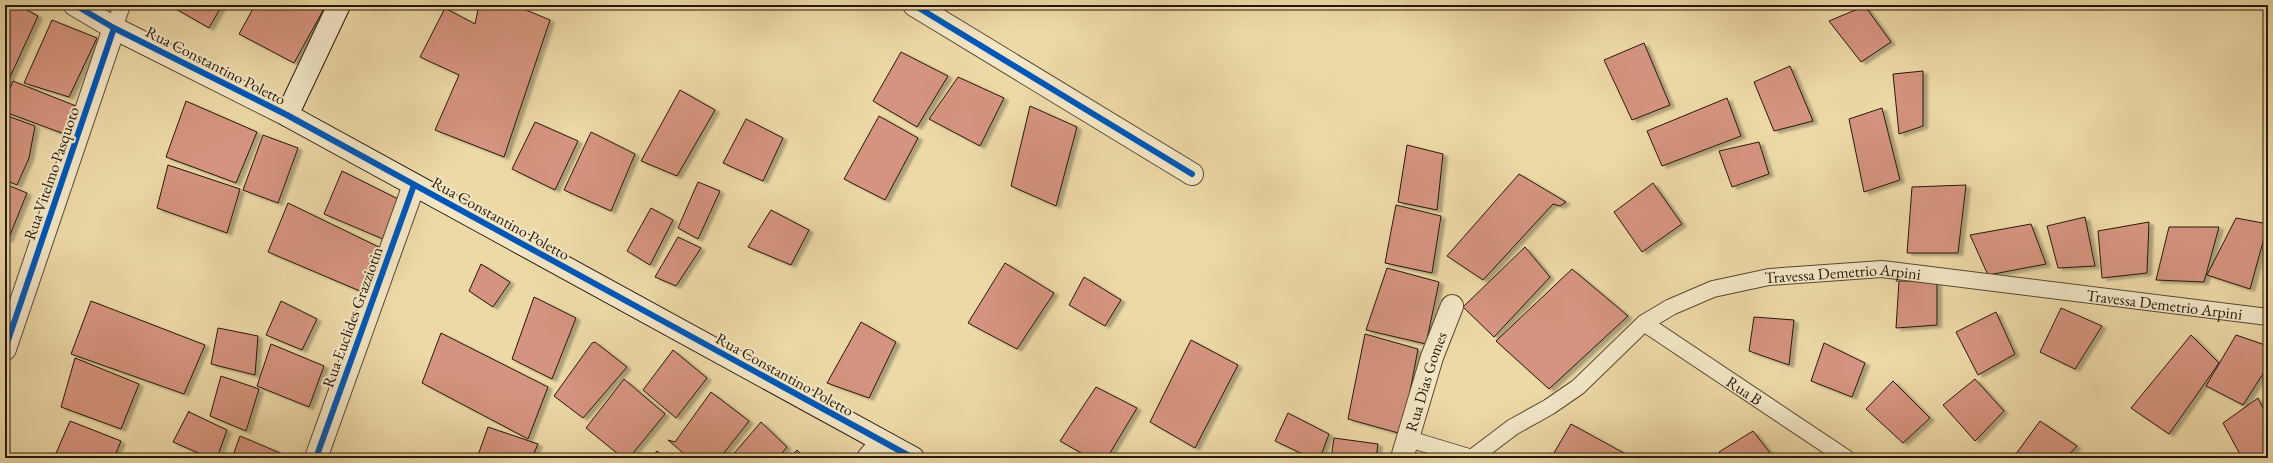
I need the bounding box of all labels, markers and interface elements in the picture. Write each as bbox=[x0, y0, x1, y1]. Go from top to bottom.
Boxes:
street label: Rua Constantino Poletto bbox=[142, 21, 289, 110]
street label: Rua Vitelmo Pasquoto bbox=[19, 104, 84, 243]
street label: Rua Constantino Poletto bbox=[428, 172, 573, 265]
street label: Rua Euclides Grazziotin bbox=[317, 243, 388, 390]
street label: Travessa Demetrio Arpini bbox=[1764, 259, 1922, 288]
street label: Travessa Demetrio Arpini bbox=[2085, 285, 2244, 325]
street label: Rua Constantino Poletto bbox=[712, 328, 857, 421]
street label: Rua Dias Gomes bbox=[1400, 329, 1452, 434]
street label: Rua B bbox=[1722, 371, 1766, 410]

